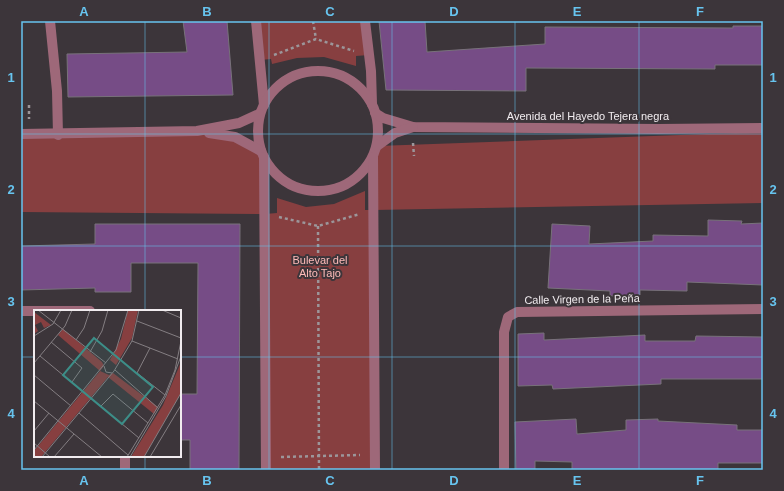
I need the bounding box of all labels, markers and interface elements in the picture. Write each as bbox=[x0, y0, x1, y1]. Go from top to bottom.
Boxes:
text: A bbox=[79, 4, 89, 19]
text: B bbox=[202, 4, 212, 19]
text: C bbox=[325, 4, 335, 19]
text: D bbox=[449, 4, 459, 19]
text: E bbox=[573, 4, 582, 19]
text: F bbox=[696, 4, 704, 19]
text: 1 bbox=[7, 70, 15, 85]
text: 1 bbox=[769, 70, 777, 85]
street label: Avenida del Hayedo Tejera negra bbox=[507, 110, 670, 122]
text: 2 bbox=[7, 182, 15, 197]
text: 2 bbox=[769, 182, 777, 197]
park label: Bulevar del Alto Tajo bbox=[292, 254, 348, 279]
street label: Calle Virgen de la Peña bbox=[524, 292, 641, 306]
text: 3 bbox=[7, 294, 15, 309]
text: 3 bbox=[769, 294, 777, 309]
inset map bbox=[34, 310, 181, 457]
text: 4 bbox=[7, 406, 15, 421]
text: 4 bbox=[769, 406, 777, 421]
text: A bbox=[79, 473, 89, 488]
text: B bbox=[202, 473, 212, 488]
text: C bbox=[325, 473, 335, 488]
text: D bbox=[449, 473, 459, 488]
text: E bbox=[573, 473, 582, 488]
text: F bbox=[696, 473, 704, 488]

